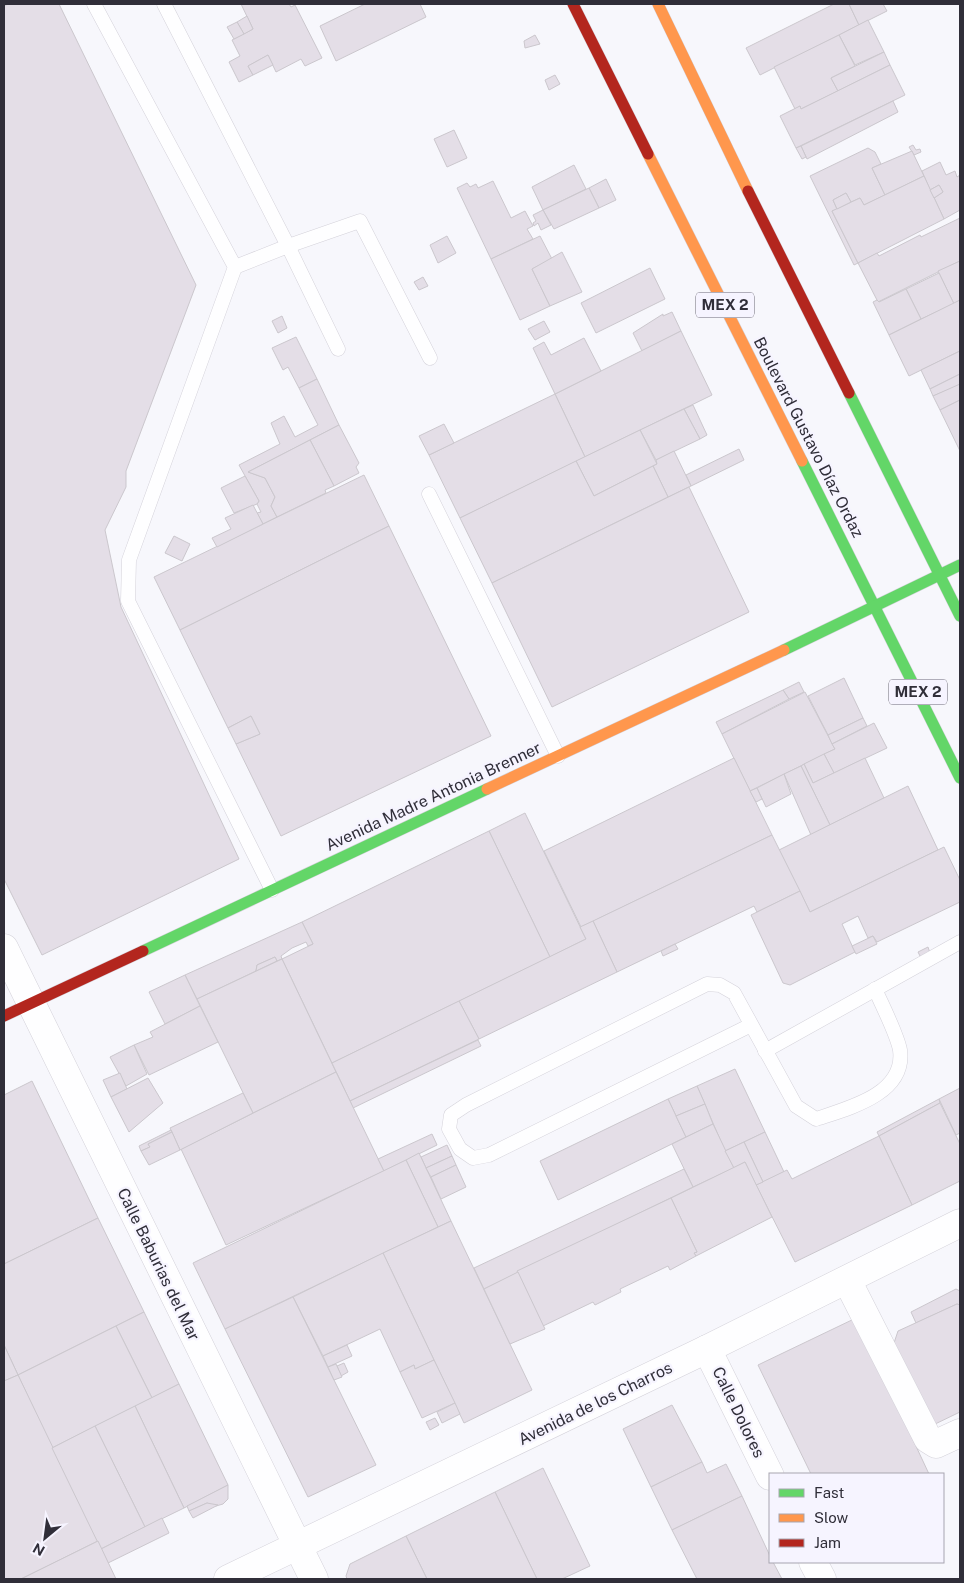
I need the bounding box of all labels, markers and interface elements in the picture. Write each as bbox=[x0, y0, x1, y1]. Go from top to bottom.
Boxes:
road number: MEX 2 bbox=[696, 292, 754, 318]
street label: Boulevard Gustavo Díaz Ordaz bbox=[750, 334, 868, 541]
road number: MEX 2 bbox=[889, 680, 947, 704]
street label: Avenida Madre Antonia Brenner bbox=[323, 738, 544, 855]
street label: Calle Baburias del Mar bbox=[113, 1185, 204, 1344]
street label: Avenida de los Charros bbox=[515, 1358, 675, 1449]
street label: Calle Dolores bbox=[708, 1364, 769, 1461]
legend bbox=[769, 1473, 944, 1563]
text: Fast bbox=[814, 1484, 844, 1501]
text: Slow bbox=[814, 1509, 849, 1526]
north arrow bbox=[20, 1513, 70, 1563]
text: Jam bbox=[814, 1534, 841, 1551]
text: N bbox=[30, 1540, 47, 1559]

